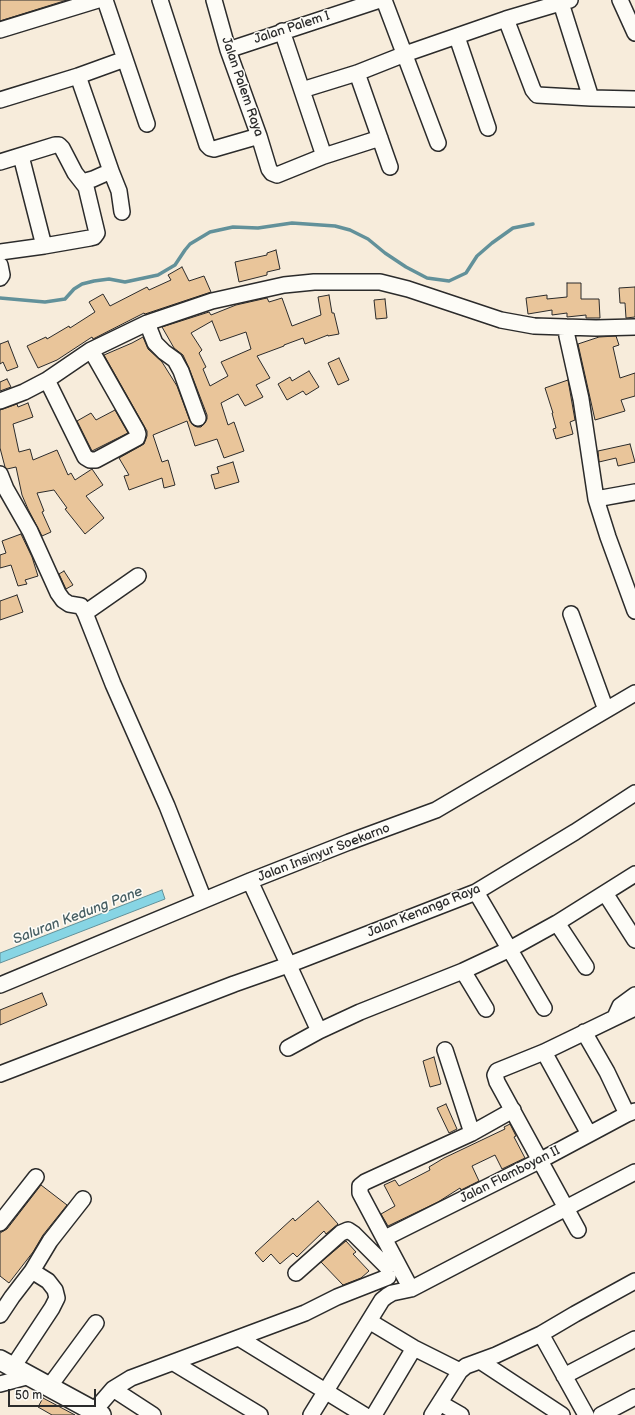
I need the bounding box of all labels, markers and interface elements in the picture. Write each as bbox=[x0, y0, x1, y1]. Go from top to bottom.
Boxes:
street label: Jalan Palem I bbox=[252, 8, 332, 48]
street label: Jalan Palem Raya bbox=[218, 35, 266, 139]
street label: Jalan Insinyur Soekarno bbox=[256, 821, 392, 885]
street label: Jalan Kenanga Raya bbox=[365, 881, 483, 941]
water label: Saluran Kedung Pane bbox=[11, 884, 145, 948]
street label: Jalan Flamboyan II bbox=[457, 1143, 563, 1207]
scale bar bbox=[10, 1381, 98, 1407]
text: 50 m bbox=[15, 1388, 42, 1403]

